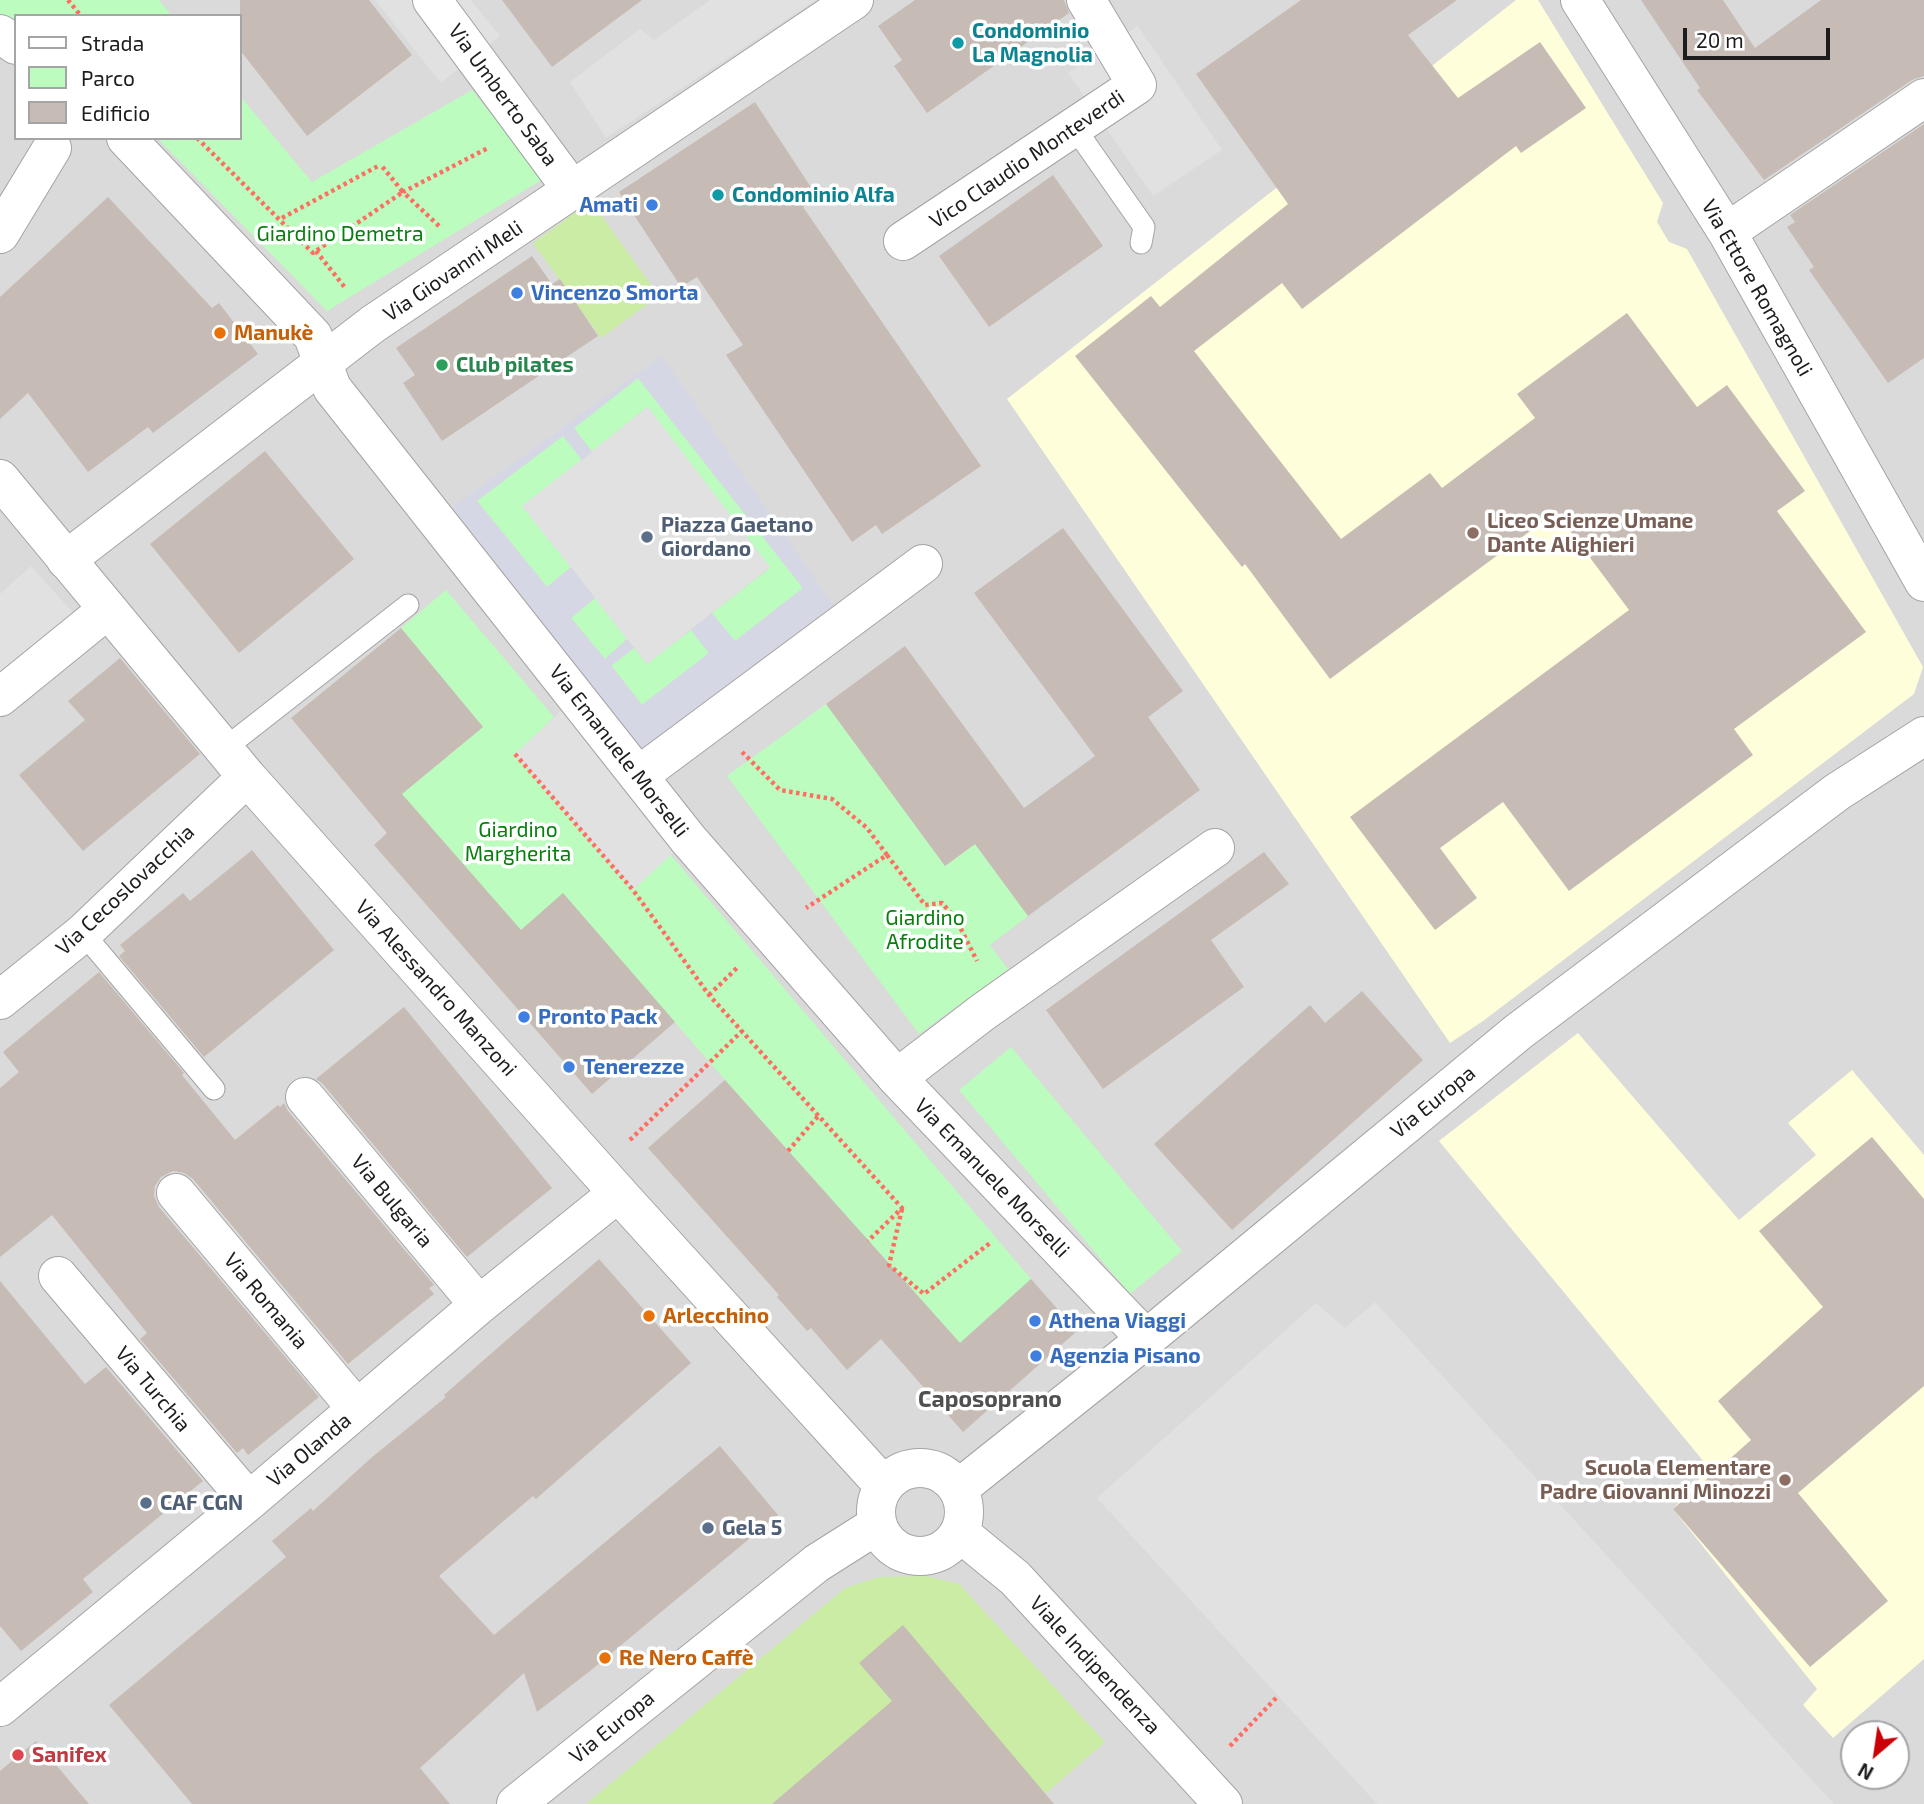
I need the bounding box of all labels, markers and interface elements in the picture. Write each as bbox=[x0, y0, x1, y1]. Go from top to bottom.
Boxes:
legend bbox=[14, 14, 242, 140]
scale bar bbox=[1686, 14, 1833, 58]
place label: Condominio La Magnolia bbox=[972, 18, 1093, 68]
street label: Via Umberto Saba bbox=[443, 19, 563, 171]
text: 20 m bbox=[1696, 27, 1744, 52]
text: Strada bbox=[81, 30, 144, 55]
marker: Condominio La Magnolia bbox=[950, 35, 966, 51]
text: Parco bbox=[81, 65, 135, 90]
street label: Vico Claudio Monteverdi bbox=[925, 84, 1129, 234]
text: Edificio bbox=[81, 100, 150, 125]
place label: Condominio Alfa bbox=[732, 182, 895, 208]
marker: Condominio Alfa bbox=[710, 187, 726, 203]
place label: Amati bbox=[579, 192, 638, 218]
street label: Via Ettore Romagnoli bbox=[1696, 195, 1818, 381]
marker: Amati bbox=[644, 197, 660, 213]
street label: Via Giovanni Meli bbox=[379, 215, 527, 327]
park label: Giardino Demetra bbox=[256, 221, 424, 247]
place label: Vincenzo Smorta bbox=[531, 280, 699, 306]
marker: Vincenzo Smorta bbox=[509, 285, 525, 301]
place label: Manukè bbox=[234, 320, 313, 346]
marker: Manukè bbox=[212, 325, 228, 341]
place label: Club pilates bbox=[456, 352, 574, 378]
marker: Club pilates bbox=[434, 357, 450, 373]
place label: Liceo Scienze Umane Dante Alighieri bbox=[1487, 508, 1693, 558]
place label: Piazza Gaetano Giordano bbox=[661, 512, 813, 562]
marker: Liceo Scienze Umane Dante Alighieri bbox=[1465, 525, 1481, 541]
marker: Piazza Gaetano Giordano bbox=[639, 529, 655, 545]
street label: Via Emanuele Morselli bbox=[544, 660, 694, 842]
park label: Giardino Margherita bbox=[465, 817, 571, 867]
street label: Via Cecoslovacchia bbox=[51, 819, 199, 961]
street label: Via Alessandro Manzoni bbox=[350, 895, 522, 1081]
park label: Giardino Afrodite bbox=[885, 905, 965, 955]
place label: Pronto Pack bbox=[538, 1004, 658, 1030]
marker: Pronto Pack bbox=[516, 1009, 532, 1025]
place label: Tenerezze bbox=[583, 1054, 684, 1080]
marker: Tenerezze bbox=[561, 1059, 577, 1075]
street label: Via Europa bbox=[1386, 1060, 1480, 1144]
street label: Via Emanuele Morselli bbox=[909, 1093, 1075, 1263]
street label: Via Bulgaria bbox=[346, 1149, 438, 1253]
street label: Via Romania bbox=[218, 1248, 314, 1354]
place label: Arlecchino bbox=[663, 1303, 769, 1329]
marker: Arlecchino bbox=[641, 1308, 657, 1324]
place label: Athena Viaggi bbox=[1049, 1308, 1186, 1334]
marker: Athena Viaggi bbox=[1027, 1313, 1043, 1329]
street label: Via Turchia bbox=[110, 1341, 196, 1437]
place label: Agenzia Pisano bbox=[1050, 1343, 1201, 1369]
marker: Agenzia Pisano bbox=[1028, 1348, 1044, 1364]
district label: Caposoprano bbox=[918, 1385, 1062, 1413]
street label: Via Olanda bbox=[262, 1408, 356, 1492]
place label: Scuola Elementare Padre Giovanni Minozzi bbox=[1540, 1455, 1771, 1505]
marker: Scuola Elementare Padre Giovanni Minozzi bbox=[1777, 1472, 1793, 1488]
place label: CAF CGN bbox=[160, 1490, 243, 1516]
marker: CAF CGN bbox=[138, 1495, 154, 1511]
place label: Gela 5 bbox=[722, 1515, 782, 1541]
marker: Gela 5 bbox=[700, 1520, 716, 1536]
street label: Viale Indipendenza bbox=[1024, 1591, 1166, 1739]
place label: Re Nero Caffè bbox=[619, 1645, 754, 1671]
marker: Re Nero Caffè bbox=[597, 1650, 613, 1666]
street label: Via Europa bbox=[565, 1685, 659, 1769]
north arrow bbox=[1840, 1720, 1910, 1790]
place label: Sanifex bbox=[32, 1742, 107, 1768]
marker: Sanifex bbox=[10, 1747, 26, 1763]
text: N bbox=[1854, 1759, 1877, 1785]

